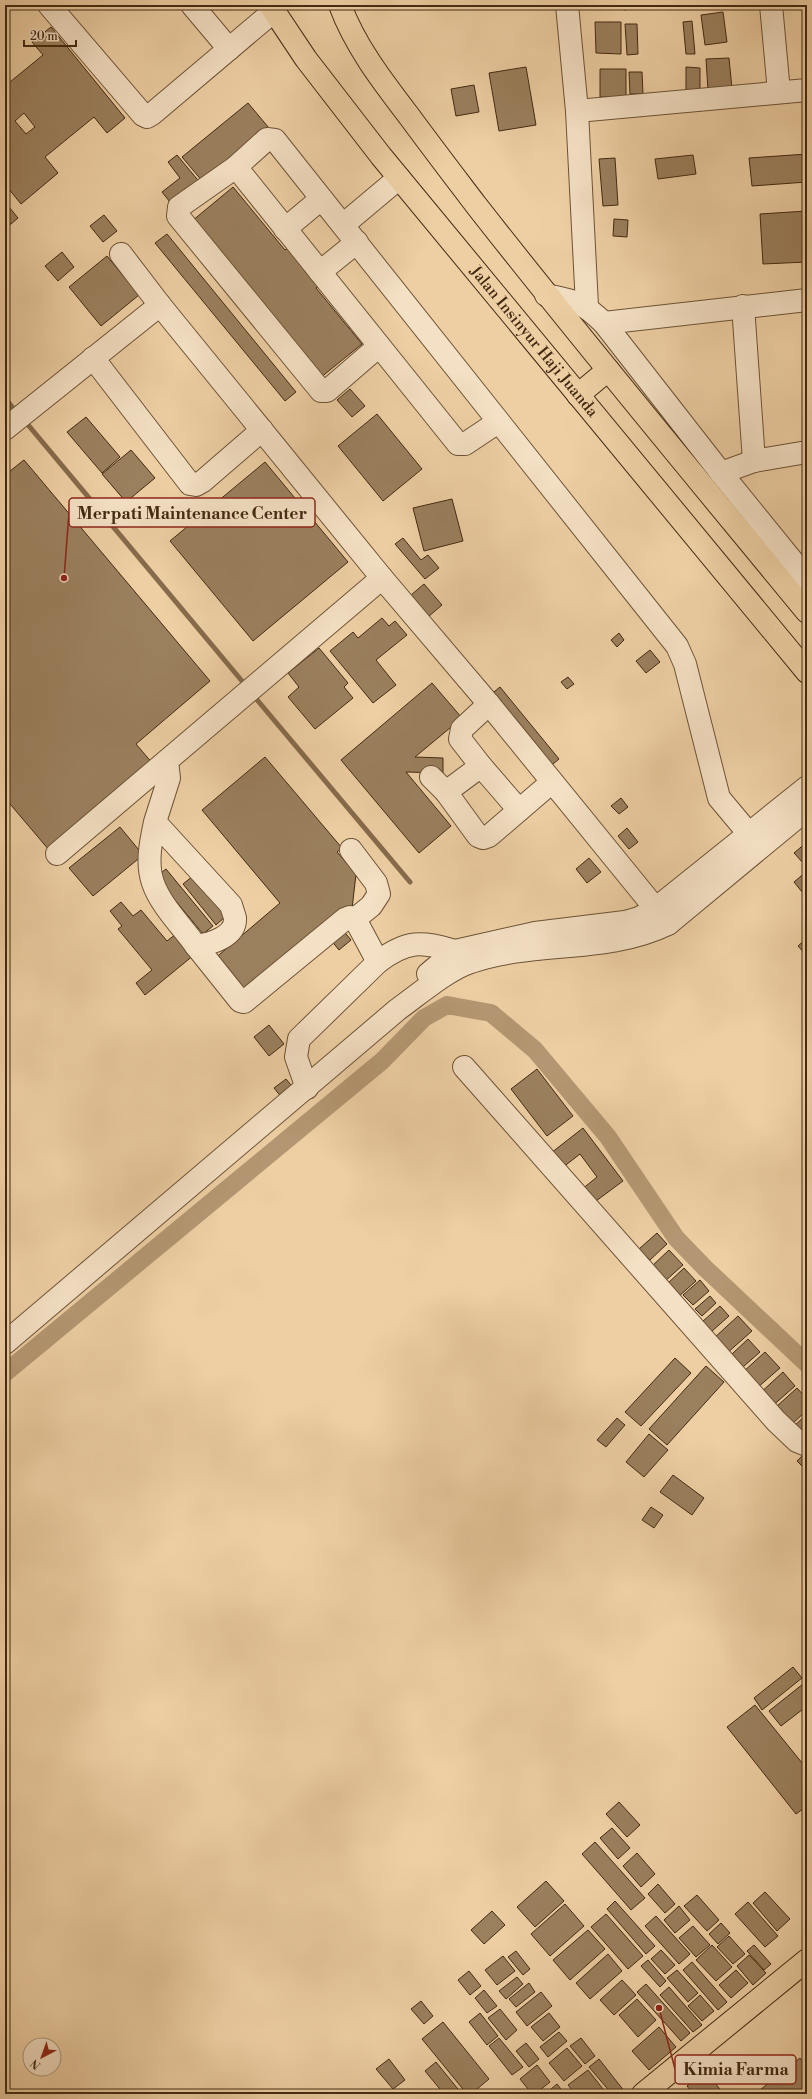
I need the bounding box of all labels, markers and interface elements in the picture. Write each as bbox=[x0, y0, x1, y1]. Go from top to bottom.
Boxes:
scale bar bbox=[24, 22, 76, 48]
text: 20 m bbox=[30, 29, 58, 44]
street label: Jalan Insinyur Haji Juanda bbox=[465, 261, 603, 422]
callout: Merpati Maintenance Center bbox=[69, 498, 315, 527]
text: Merpati Maintenance Center bbox=[77, 503, 307, 525]
north arrow bbox=[22, 2037, 62, 2077]
text: N bbox=[28, 2055, 44, 2072]
callout: Kimia Farma bbox=[675, 2055, 796, 2084]
text: Kimia Farma bbox=[683, 2059, 789, 2081]

